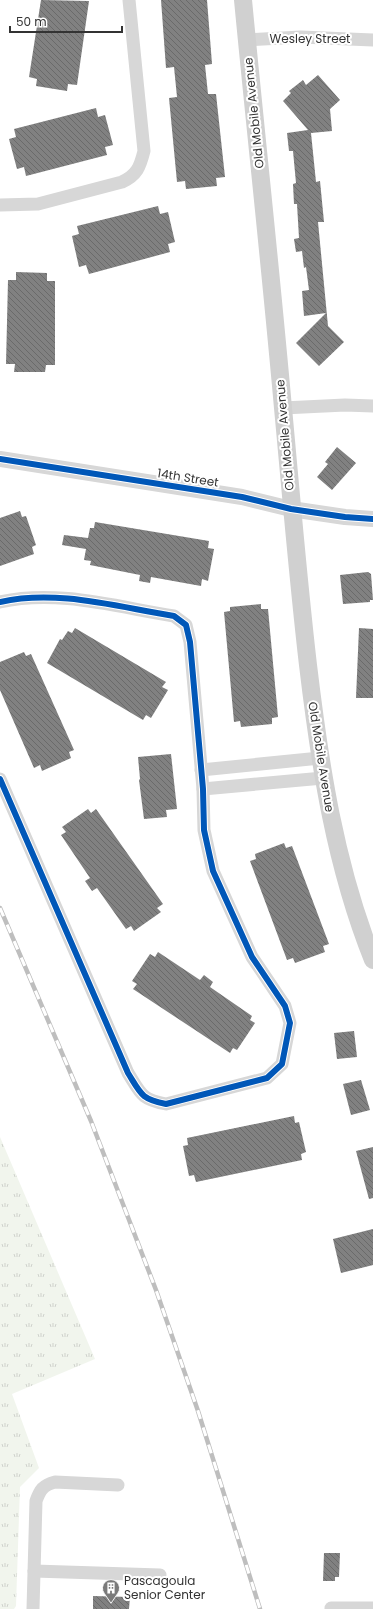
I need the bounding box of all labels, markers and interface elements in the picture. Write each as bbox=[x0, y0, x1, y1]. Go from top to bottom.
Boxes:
scale bar bbox=[10, 8, 122, 34]
text: 50 m bbox=[16, 13, 47, 30]
street label: Wesley Street bbox=[270, 30, 350, 47]
street label: Old Mobile Avenue bbox=[239, 57, 268, 169]
street label: Old Mobile Avenue bbox=[271, 379, 298, 491]
street label: 14th Street bbox=[156, 464, 220, 491]
street label: Old Mobile Avenue bbox=[304, 701, 339, 813]
place label: Pascagoula Senior Center bbox=[124, 1572, 206, 1603]
building icon: Pascagoula Senior Center bbox=[101, 1578, 121, 1603]

